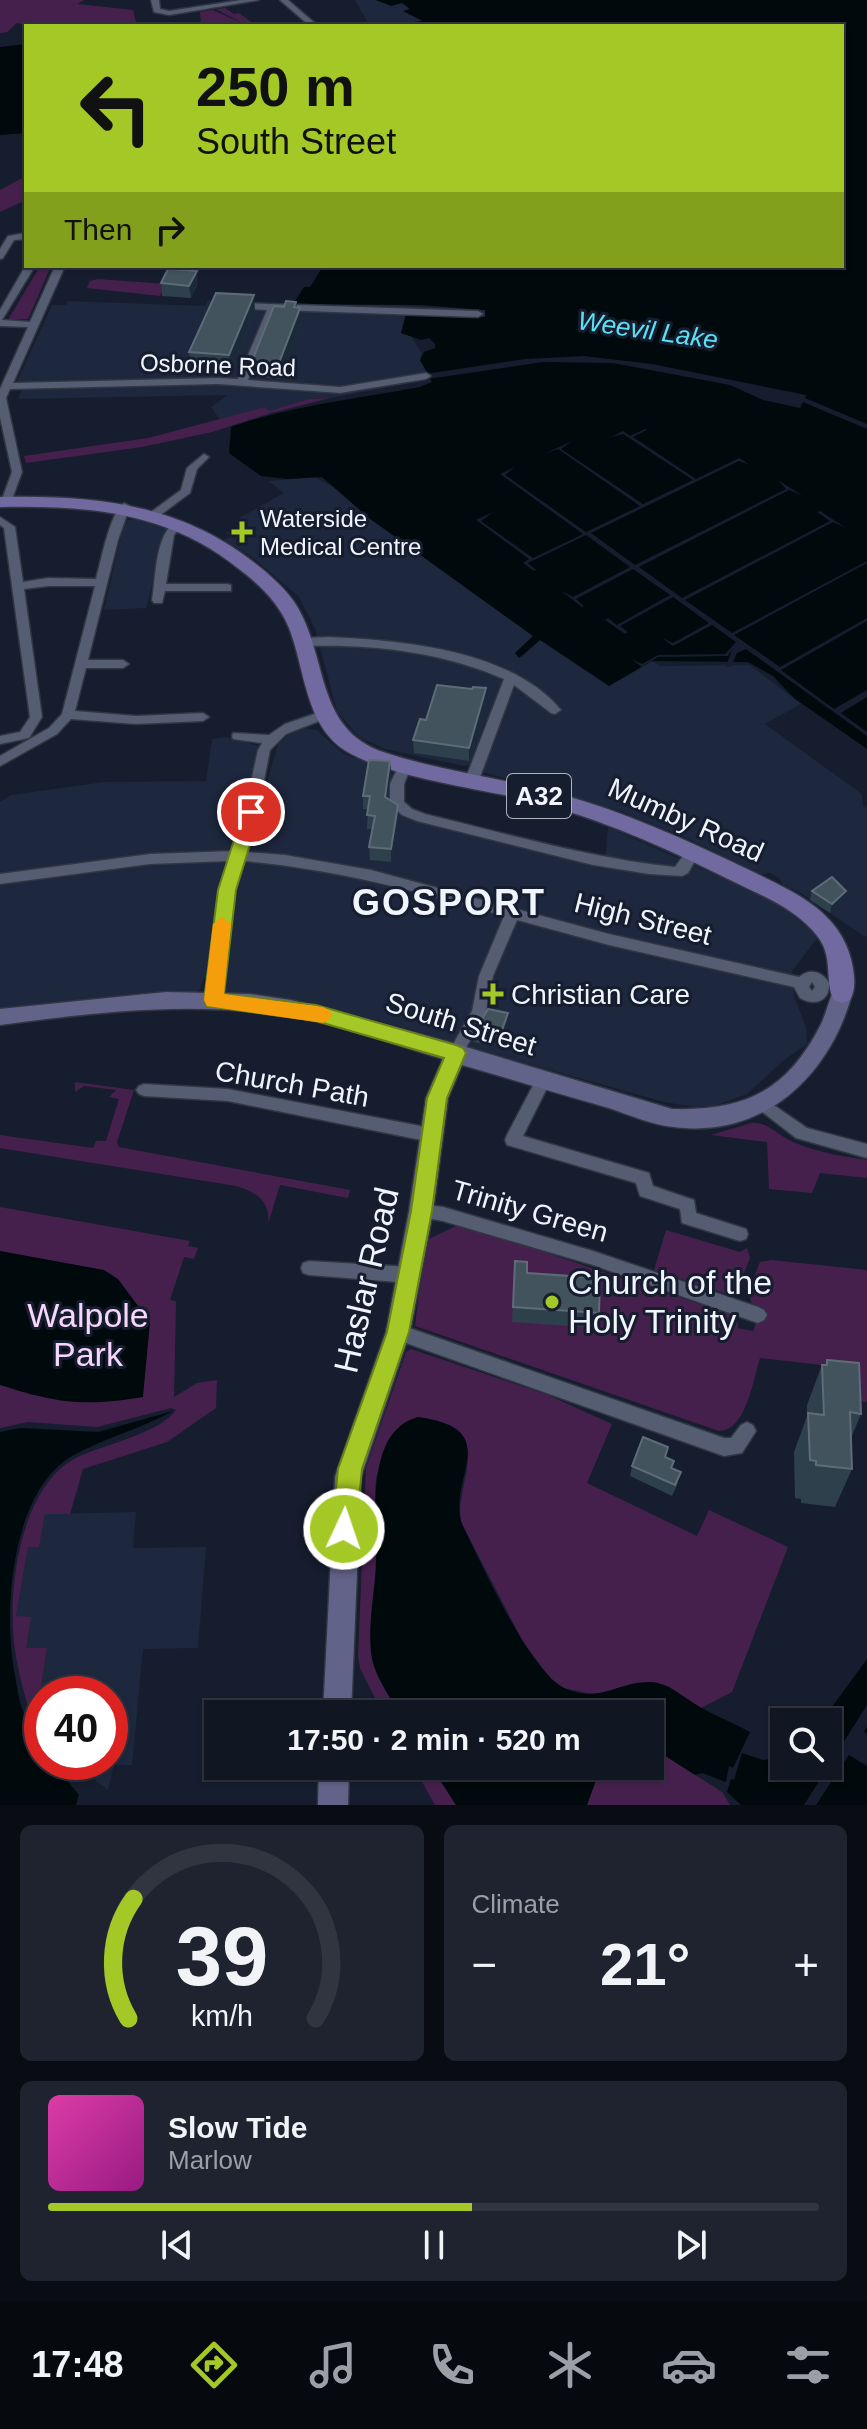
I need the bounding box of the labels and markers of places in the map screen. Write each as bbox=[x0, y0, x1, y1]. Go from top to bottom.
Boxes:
place label: Waterside Medical Centre bbox=[260, 505, 421, 560]
marker: Waterside Medical Centre bbox=[231, 521, 253, 543]
pin bbox=[217, 778, 285, 846]
place label: Christian Care bbox=[511, 979, 690, 1010]
marker: Christian Care bbox=[482, 983, 504, 1005]
place label: Church of the Holy Trinity bbox=[568, 1263, 772, 1340]
marker: Church of the Holy Trinity bbox=[543, 1293, 561, 1311]

